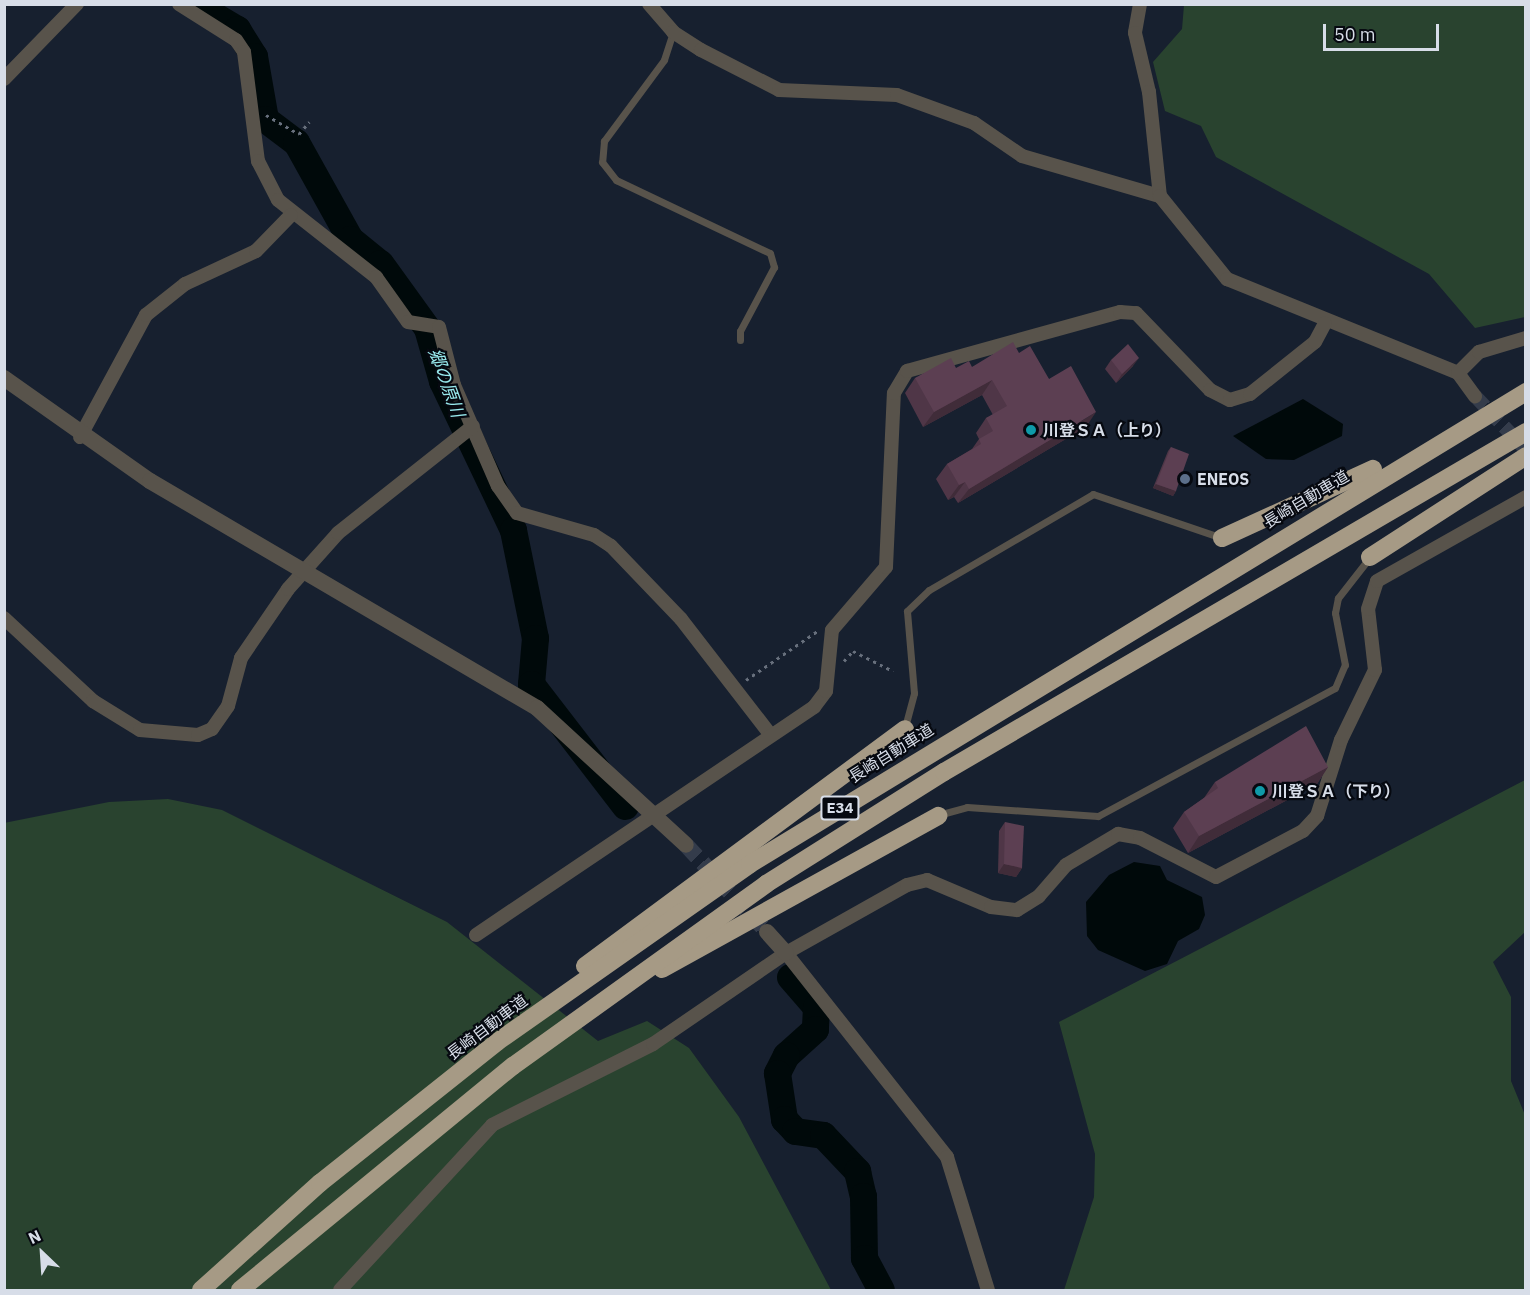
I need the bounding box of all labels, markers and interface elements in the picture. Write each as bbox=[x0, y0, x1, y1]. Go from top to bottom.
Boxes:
scale bar bbox=[1326, 12, 1442, 50]
text: 50 m bbox=[1334, 23, 1376, 46]
water label: 郷の原川 bbox=[424, 345, 468, 421]
place label: 川登ＳＡ（上り） bbox=[1043, 420, 1171, 440]
marker: 川登ＳＡ（上り） bbox=[1024, 423, 1038, 437]
street label: 長崎自動車道 bbox=[1260, 466, 1352, 532]
place label: ENEOS bbox=[1197, 469, 1249, 489]
marker: ENEOS bbox=[1178, 472, 1192, 486]
street label: 長崎自動車道 bbox=[845, 719, 937, 787]
place label: 川登ＳＡ（下り） bbox=[1272, 781, 1400, 801]
marker: 川登ＳＡ（下り） bbox=[1253, 784, 1267, 798]
road number: E34 bbox=[819, 796, 861, 820]
street label: 長崎自動車道 bbox=[443, 990, 531, 1064]
north arrow bbox=[12, 1223, 72, 1283]
text: N bbox=[25, 1225, 44, 1248]

